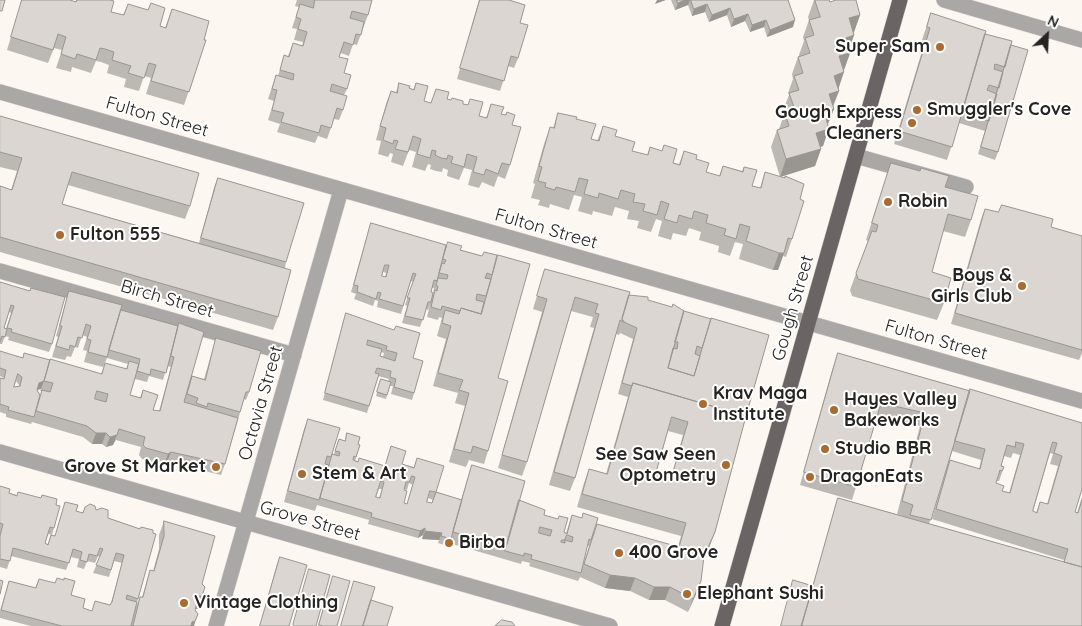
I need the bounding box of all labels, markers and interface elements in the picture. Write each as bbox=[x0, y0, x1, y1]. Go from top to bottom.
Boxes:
north arrow bbox=[1022, 10, 1072, 60]
text: N bbox=[1045, 11, 1062, 32]
place label: Super Sam bbox=[835, 36, 930, 58]
marker: Super Sam bbox=[934, 41, 946, 53]
street label: Fulton Street bbox=[103, 92, 211, 142]
place label: Smuggler's Cove bbox=[927, 99, 1071, 121]
place label: Gough Express Cleaners bbox=[775, 102, 902, 144]
marker: Smuggler's Cove bbox=[911, 104, 923, 116]
marker: Gough Express Cleaners bbox=[906, 117, 918, 129]
place label: Robin bbox=[898, 191, 948, 213]
marker: Robin bbox=[882, 196, 894, 208]
street label: Fulton Street bbox=[492, 204, 600, 254]
place label: Fulton 555 bbox=[70, 224, 161, 246]
marker: Fulton 555 bbox=[54, 229, 66, 241]
street label: Gough Street bbox=[768, 253, 818, 363]
place label: Boys & Girls Club bbox=[931, 265, 1012, 308]
street label: Birch Street bbox=[118, 275, 216, 323]
marker: Boys & Girls Club bbox=[1016, 280, 1028, 292]
street label: Fulton Street bbox=[882, 315, 990, 365]
street label: Octavia Street bbox=[234, 343, 288, 463]
place label: Krav Maga Institute bbox=[713, 383, 807, 426]
place label: Hayes Valley Bakeworks bbox=[844, 389, 957, 432]
marker: Krav Maga Institute bbox=[697, 398, 709, 410]
marker: Hayes Valley Bakeworks bbox=[828, 404, 840, 416]
place label: Studio BBR bbox=[835, 438, 931, 460]
marker: Studio BBR bbox=[819, 443, 831, 455]
place label: See Saw Seen Optometry bbox=[595, 444, 716, 486]
place label: Grove St Market bbox=[64, 456, 206, 478]
marker: See Saw Seen Optometry bbox=[720, 459, 732, 471]
marker: Grove St Market bbox=[210, 461, 222, 473]
place label: Stem & Art bbox=[312, 463, 407, 485]
place label: DragonEats bbox=[820, 466, 923, 488]
marker: Stem & Art bbox=[296, 468, 308, 480]
marker: DragonEats bbox=[804, 471, 816, 483]
street label: Grove Street bbox=[257, 496, 363, 546]
place label: Birba bbox=[459, 532, 505, 554]
marker: Birba bbox=[443, 537, 455, 549]
place label: 400 Grove bbox=[629, 542, 718, 564]
marker: 400 Grove bbox=[613, 547, 625, 559]
place label: Elephant Sushi bbox=[697, 583, 824, 605]
marker: Elephant Sushi bbox=[681, 588, 693, 600]
place label: Vintage Clothing bbox=[194, 592, 338, 614]
marker: Vintage Clothing bbox=[178, 597, 190, 609]

